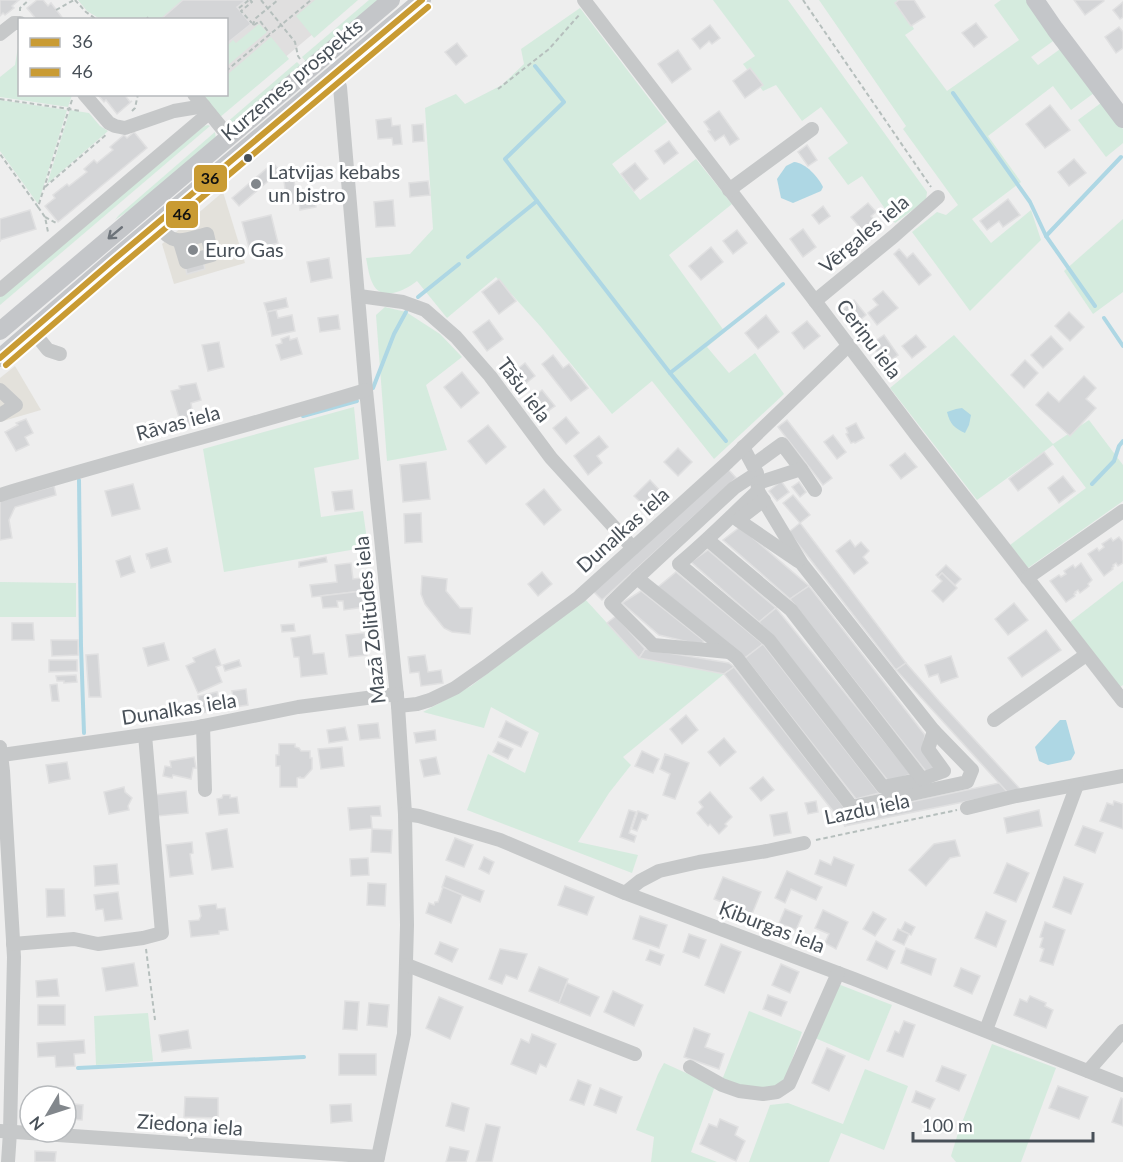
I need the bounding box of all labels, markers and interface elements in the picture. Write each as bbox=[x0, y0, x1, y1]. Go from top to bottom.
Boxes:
street label: Kurzemes prospekts bbox=[216, 13, 367, 145]
legend bbox=[18, 18, 228, 96]
text: 36 bbox=[72, 30, 93, 52]
text: 46 bbox=[72, 60, 93, 82]
unlabelled marker bbox=[242, 152, 254, 164]
place label: Latvijas kebabs un bistro bbox=[268, 159, 400, 206]
line badge: 36 bbox=[193, 164, 228, 193]
text: 36 bbox=[201, 168, 219, 187]
marker: Latvijas kebabs un bistro bbox=[249, 177, 263, 191]
street label: Vērgales iela bbox=[814, 189, 913, 277]
line badge: 46 bbox=[165, 200, 199, 229]
text: 46 bbox=[173, 204, 191, 223]
one-way arrow bbox=[107, 227, 123, 240]
place label: Euro Gas bbox=[205, 237, 284, 261]
marker: Euro Gas bbox=[186, 243, 200, 257]
street label: Ceriņu iela bbox=[832, 294, 907, 383]
street label: Tāšu iela bbox=[493, 352, 557, 426]
street label: Rāvas iela bbox=[133, 399, 222, 445]
street label: Dunalkas iela bbox=[571, 482, 673, 577]
street label: Mazā Zolitūdes iela bbox=[348, 535, 390, 705]
street label: Dunalkas iela bbox=[120, 687, 238, 729]
street label: Lazdu iela bbox=[822, 787, 912, 829]
street label: Ķiburgas iela bbox=[716, 895, 829, 957]
north arrow bbox=[18, 1084, 78, 1144]
scale bar bbox=[913, 1105, 1093, 1143]
street label: Ziedoņa iela bbox=[136, 1108, 244, 1140]
text: N bbox=[25, 1113, 47, 1135]
text: 100 m bbox=[922, 1114, 973, 1136]

